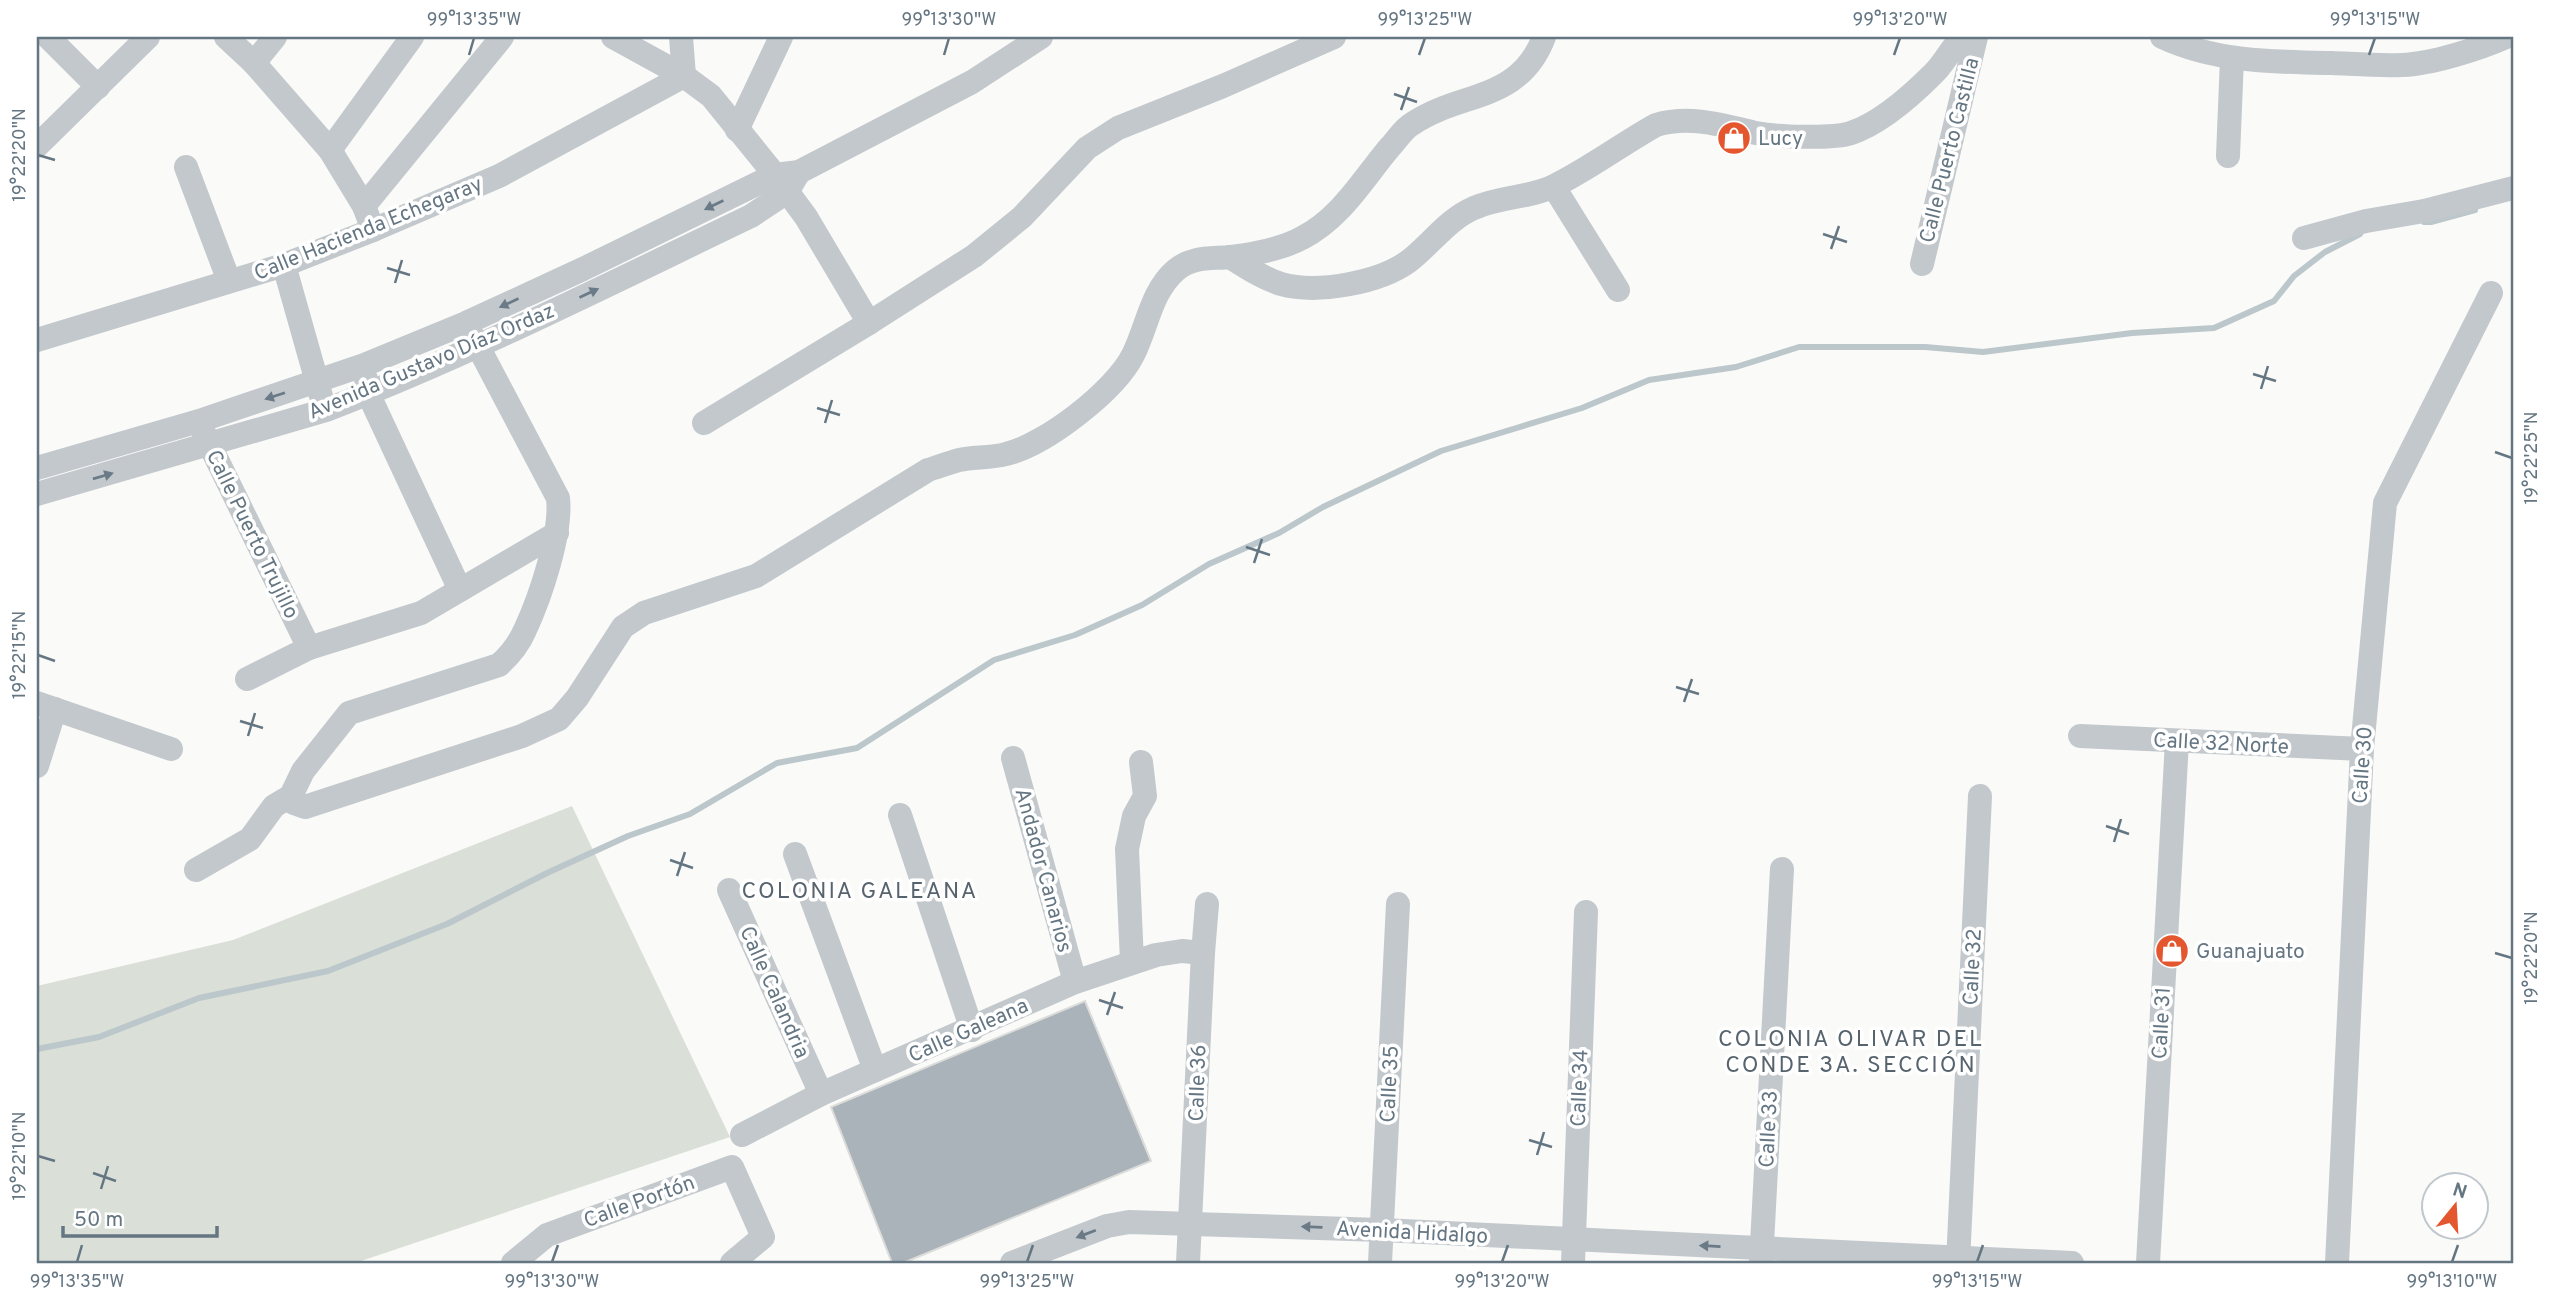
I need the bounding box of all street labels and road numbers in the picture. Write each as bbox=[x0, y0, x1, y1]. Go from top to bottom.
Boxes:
street label: Calle Puerto Castilla bbox=[1914, 55, 1987, 246]
street label: Calle Hacienda Echegaray bbox=[250, 171, 487, 288]
street label: Avenida Gustavo Díaz Ordaz bbox=[304, 298, 559, 427]
street label: Calle Puerto Trujillo bbox=[199, 446, 304, 623]
street label: Calle 30 bbox=[2347, 725, 2380, 805]
street label: Calle 32 Norte bbox=[2152, 727, 2289, 762]
street label: Andador Canarios bbox=[1008, 785, 1077, 956]
street label: Calle Calandria bbox=[732, 922, 815, 1063]
street label: Calle 32 bbox=[1958, 928, 1989, 1006]
street label: Calle 31 bbox=[2147, 986, 2178, 1060]
street label: Calle Galeana bbox=[904, 993, 1033, 1070]
street label: Calle 36 bbox=[1184, 1044, 1213, 1122]
street label: Calle 35 bbox=[1375, 1045, 1406, 1124]
street label: Calle 34 bbox=[1566, 1049, 1595, 1127]
street label: Calle 33 bbox=[1754, 1090, 1785, 1168]
street label: Calle Portón bbox=[580, 1170, 699, 1235]
street label: Avenida Hidalgo bbox=[1335, 1216, 1489, 1251]

